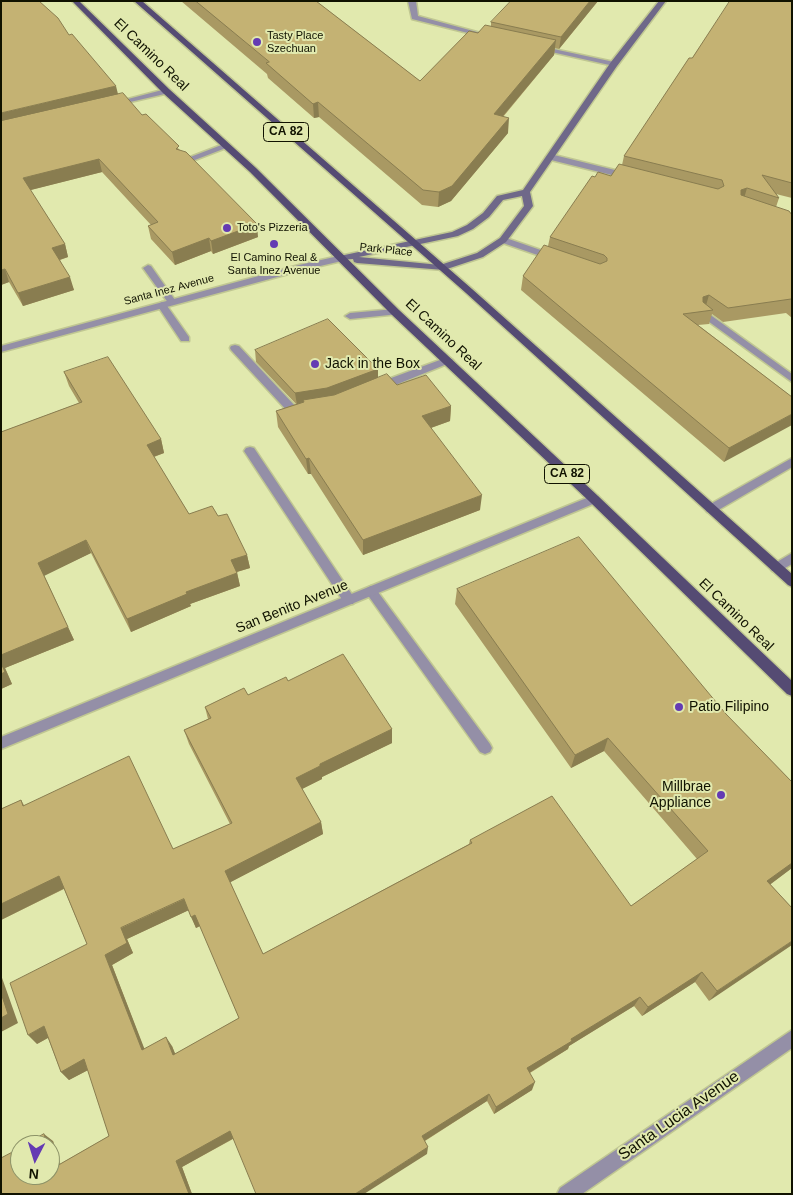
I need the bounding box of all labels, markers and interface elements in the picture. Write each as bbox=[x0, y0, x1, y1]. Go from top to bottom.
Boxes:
street label: El Camino Real bbox=[110, 15, 192, 95]
place label: Tasty Place Szechuan bbox=[267, 29, 323, 55]
marker: Tasty Place Szechuan bbox=[251, 36, 263, 48]
road number: CA 82 bbox=[264, 122, 308, 142]
place label: Toto's Pizzeria bbox=[237, 221, 308, 235]
marker: Toto's Pizzeria bbox=[221, 222, 233, 234]
marker: El Camino Real & Santa Inez Avenue bbox=[268, 238, 280, 250]
street label: Park Place bbox=[359, 241, 413, 259]
place label: El Camino Real & Santa Inez Avenue bbox=[228, 251, 320, 277]
street label: Santa Inez Avenue bbox=[122, 272, 216, 308]
street label: El Camino Real bbox=[402, 296, 484, 374]
place label: Jack in the Box bbox=[325, 356, 420, 372]
marker: Jack in the Box bbox=[309, 358, 321, 370]
road number: CA 82 bbox=[544, 464, 590, 484]
street label: El Camino Real bbox=[695, 575, 777, 655]
street label: San Benito Avenue bbox=[233, 577, 351, 637]
place label: Patio Filipino bbox=[689, 699, 769, 715]
marker: Patio Filipino bbox=[673, 701, 685, 713]
place label: Millbrae Appliance bbox=[650, 779, 711, 812]
marker: Millbrae Appliance bbox=[715, 789, 727, 801]
street label: Santa Lucia Avenue bbox=[615, 1067, 743, 1165]
north arrow bbox=[10, 1135, 60, 1185]
text: N bbox=[28, 1166, 40, 1182]

